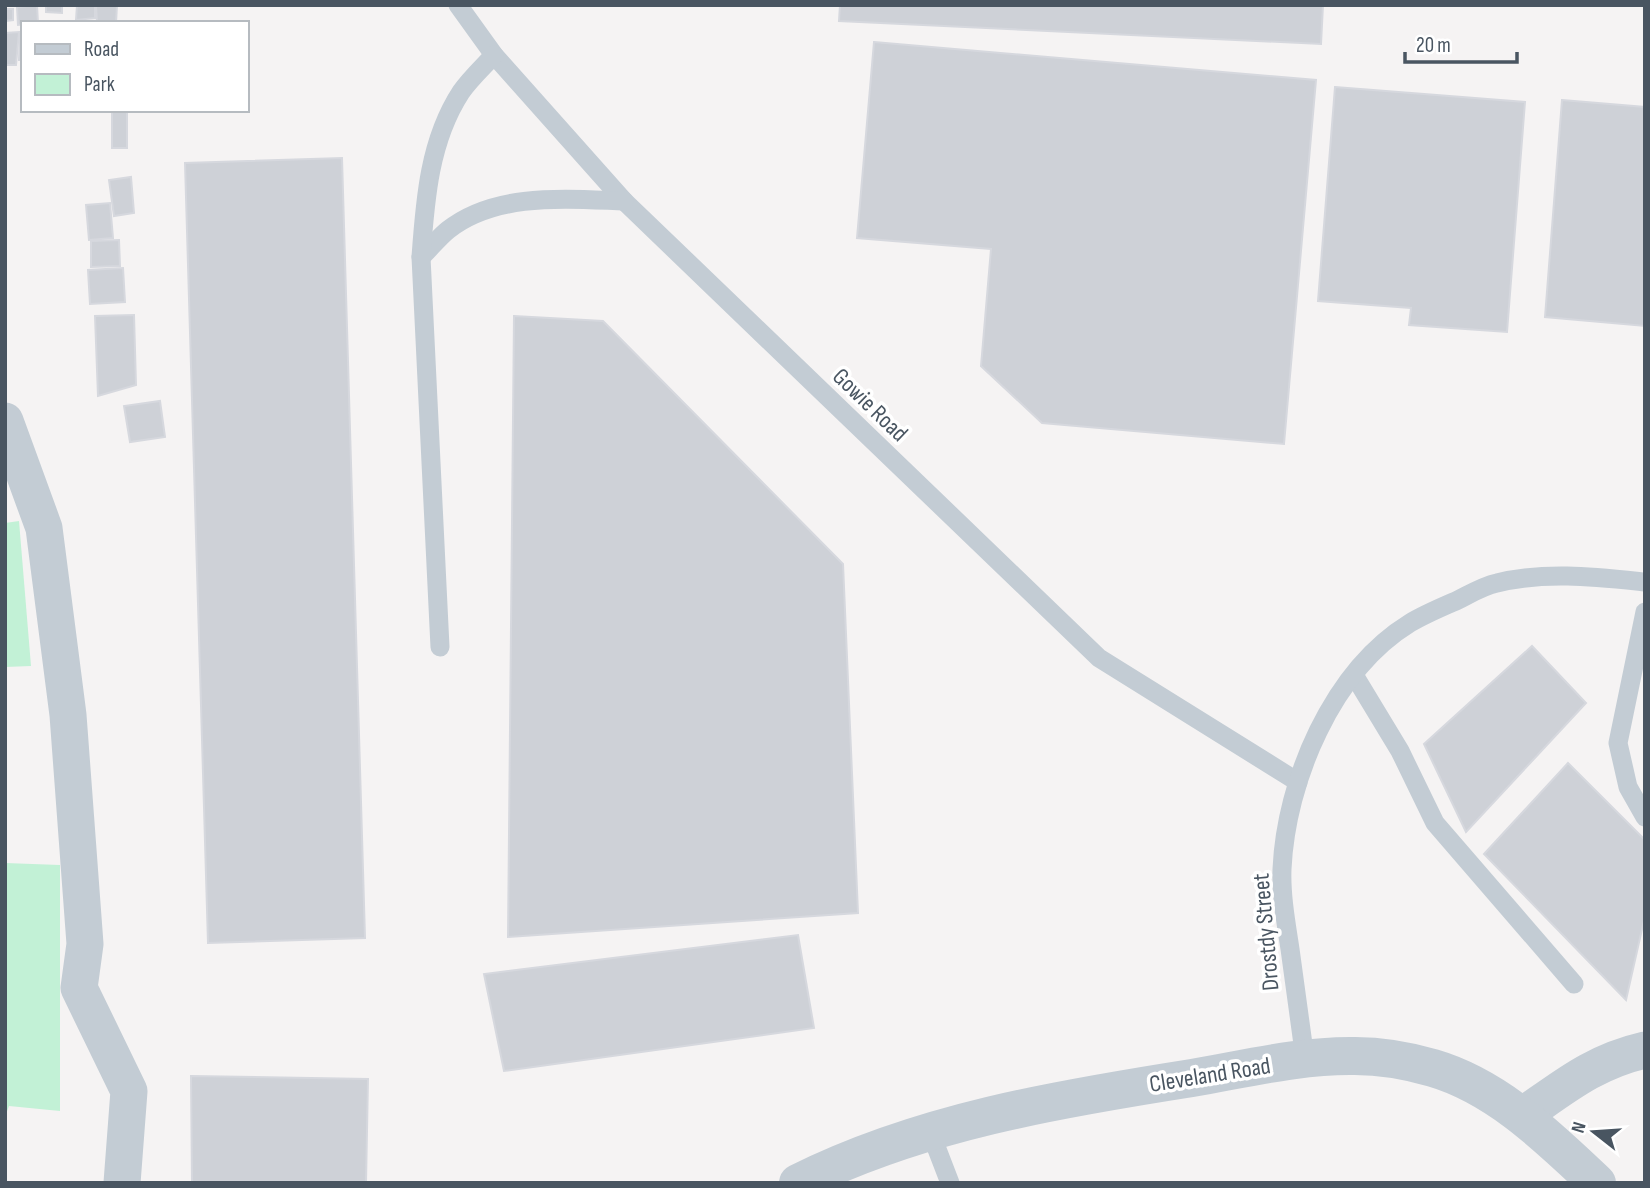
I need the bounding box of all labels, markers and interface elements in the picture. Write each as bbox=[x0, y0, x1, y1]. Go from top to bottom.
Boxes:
legend bbox=[21, 21, 248, 112]
scale bar bbox=[1405, 21, 1517, 65]
text: 20 m bbox=[1416, 33, 1451, 58]
text: Road bbox=[84, 37, 119, 62]
text: Park bbox=[84, 72, 115, 97]
street label: Gowie Road bbox=[826, 362, 914, 448]
street label: Drostdy Street bbox=[1246, 872, 1286, 992]
street label: Cleveland Road bbox=[1147, 1051, 1273, 1099]
north arrow bbox=[1559, 1097, 1629, 1167]
text: N bbox=[1567, 1119, 1592, 1136]

